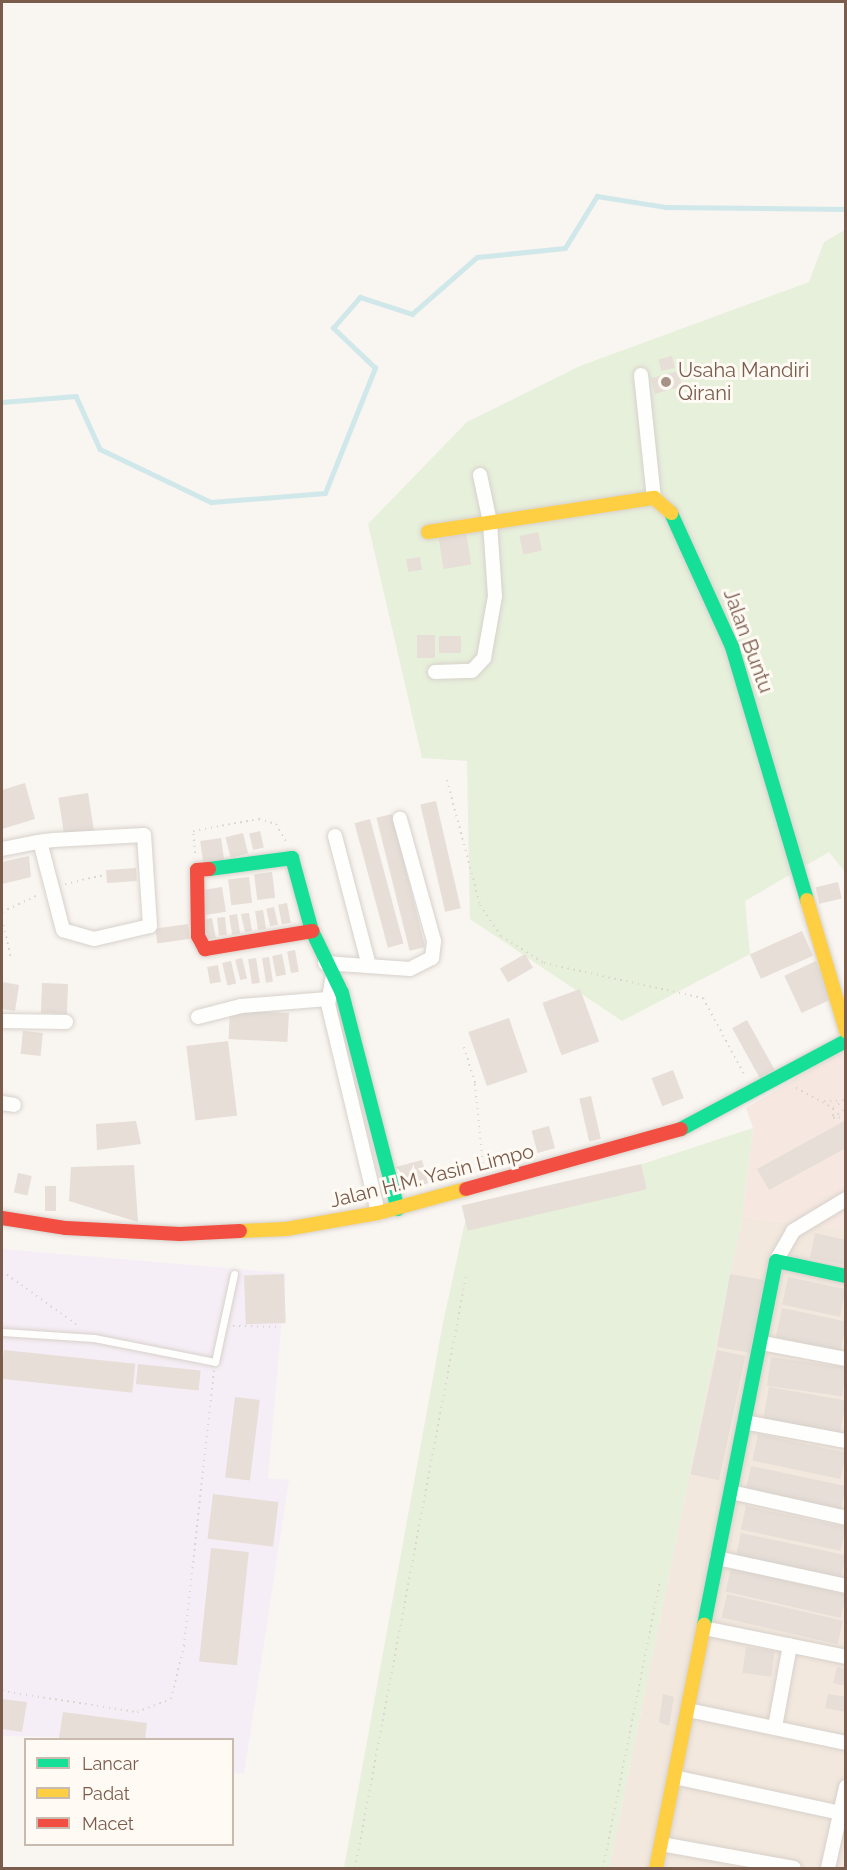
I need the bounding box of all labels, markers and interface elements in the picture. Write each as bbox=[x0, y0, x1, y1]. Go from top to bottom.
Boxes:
place label: Usaha Mandiri Qirani bbox=[678, 358, 809, 405]
marker: Usaha Mandiri Qirani bbox=[659, 375, 673, 389]
street label: Jalan Buntu bbox=[718, 586, 778, 696]
street label: Jalan H.M. Yasin Limpo bbox=[327, 1139, 537, 1213]
legend bbox=[24, 1738, 234, 1846]
text: Lancar bbox=[82, 1753, 139, 1774]
text: Padat bbox=[82, 1783, 130, 1804]
text: Macet bbox=[82, 1813, 134, 1834]

